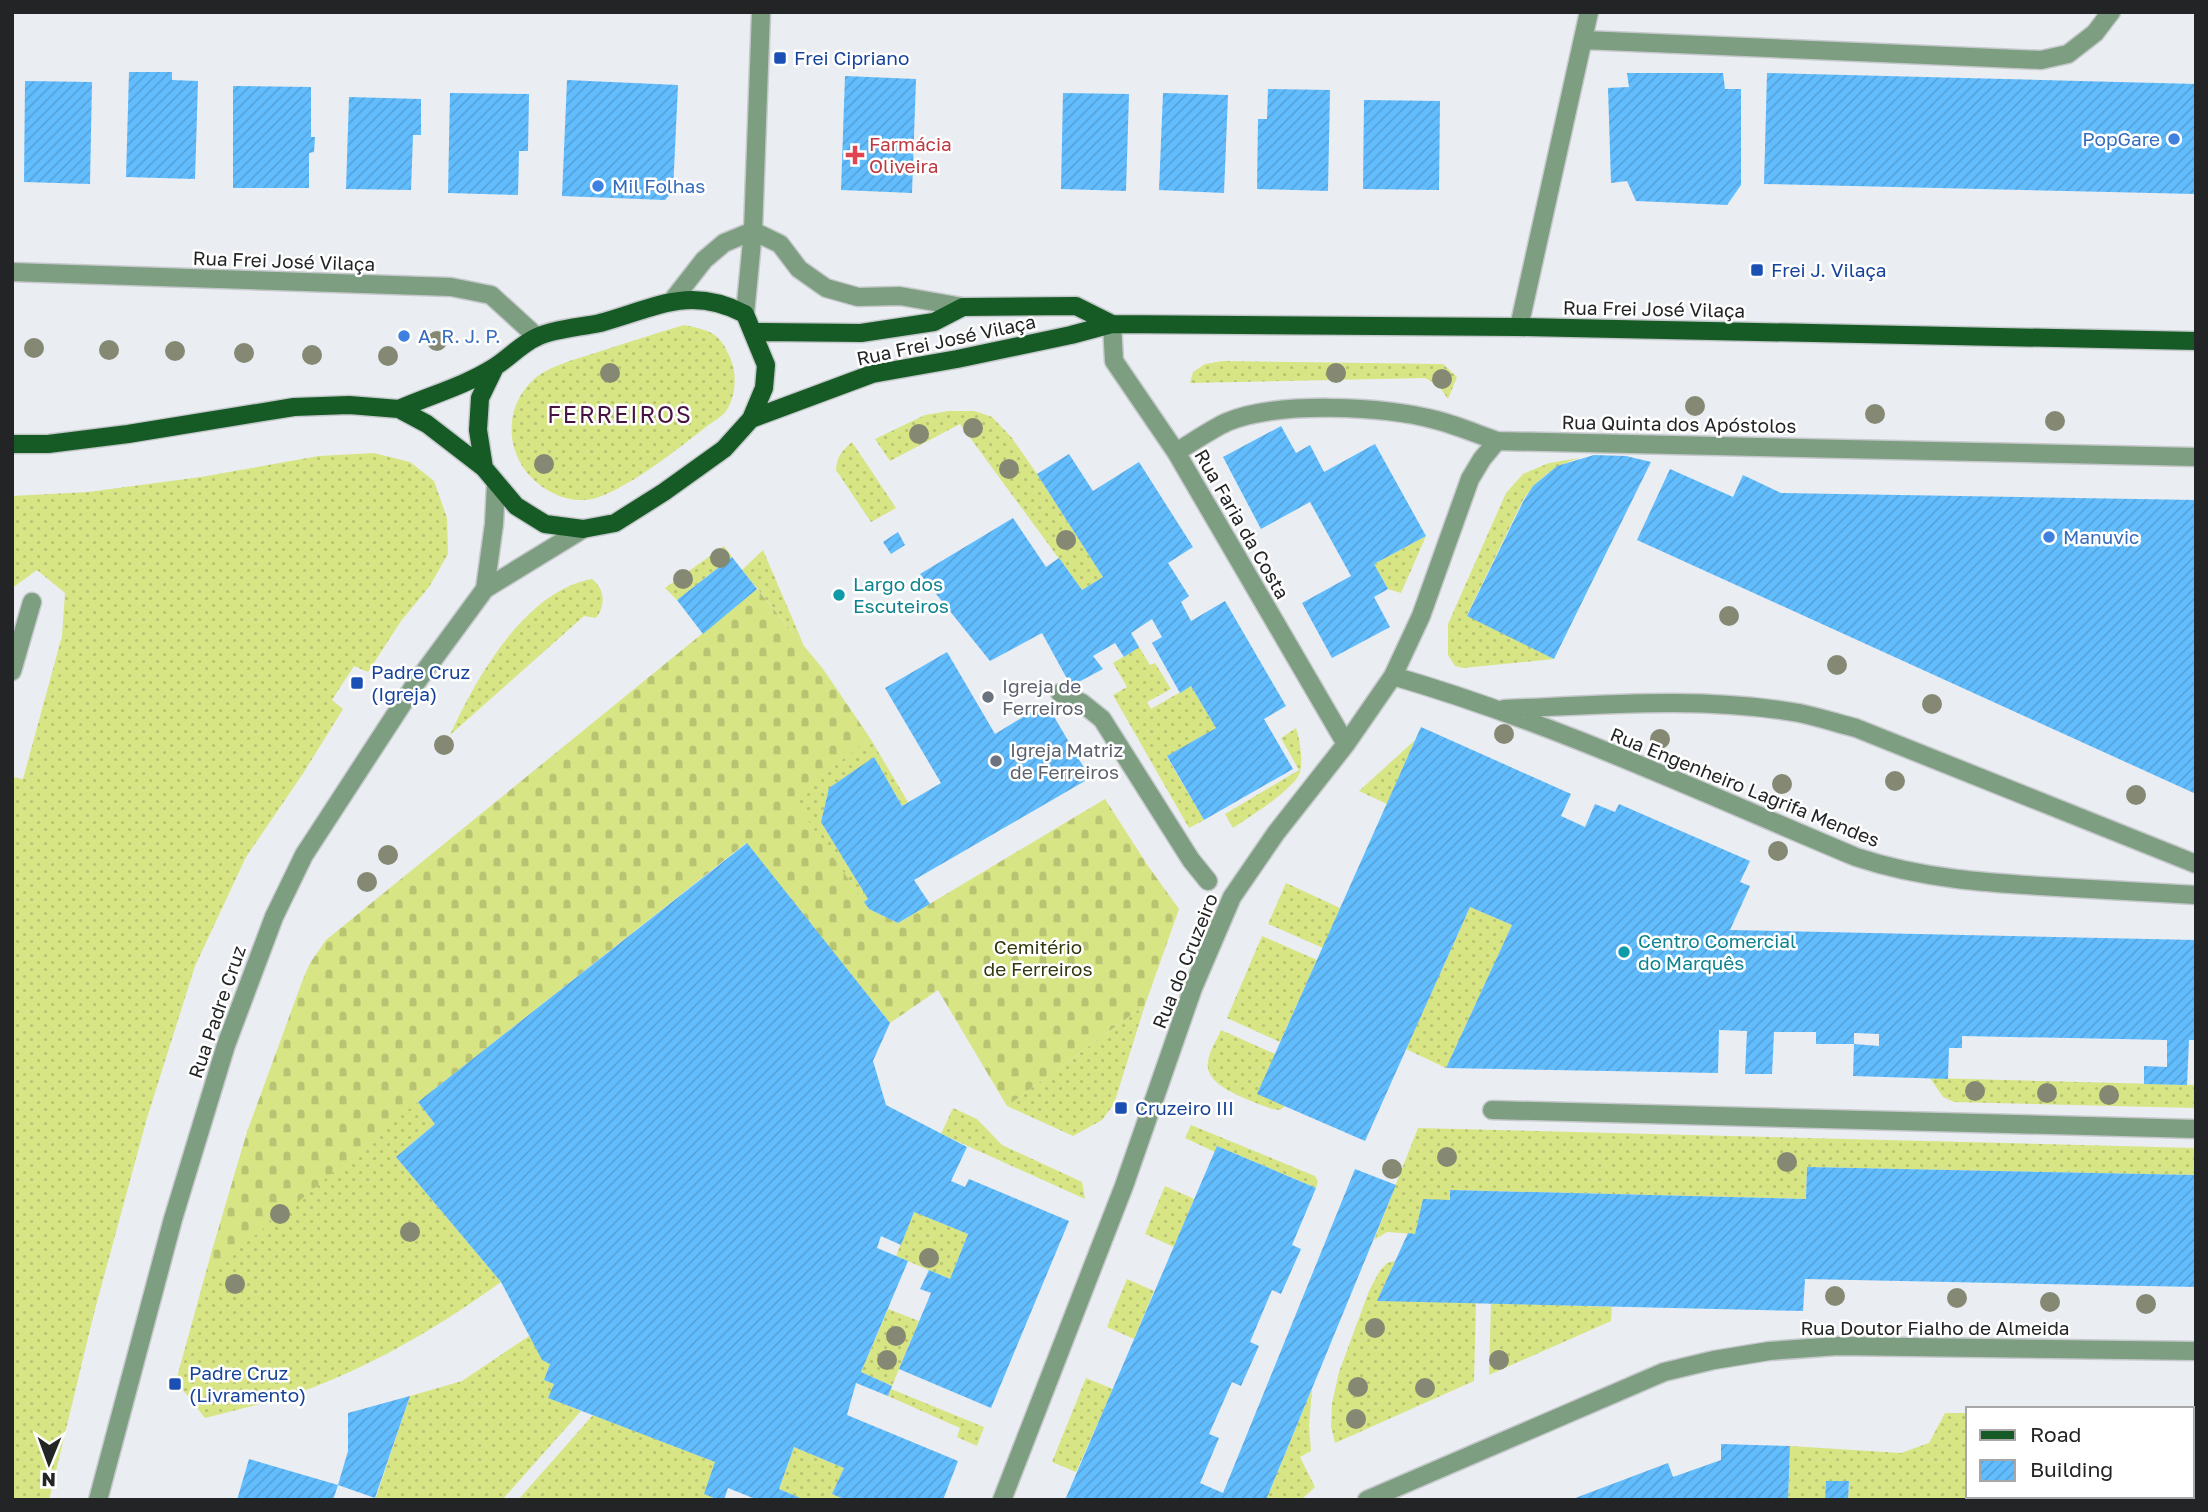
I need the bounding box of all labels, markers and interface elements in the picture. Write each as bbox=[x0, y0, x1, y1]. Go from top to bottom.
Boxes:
place label: Frei Cipriano bbox=[794, 46, 909, 69]
marker: Frei Cipriano bbox=[772, 50, 788, 66]
place label: PopGare bbox=[2082, 127, 2160, 150]
marker: PopGare bbox=[2166, 131, 2182, 147]
place label: Farmácia Oliveira bbox=[869, 132, 952, 177]
marker: Farmácia Oliveira bbox=[847, 147, 863, 163]
place label: Mil Folhas bbox=[612, 174, 705, 197]
marker: Mil Folhas bbox=[590, 178, 606, 194]
street label: Rua Frei José Vilaça bbox=[192, 246, 376, 275]
place label: Frei J. Vilaça bbox=[1771, 258, 1887, 281]
marker: Frei J. Vilaça bbox=[1749, 262, 1765, 278]
street label: Rua Frei José Vilaça bbox=[1563, 295, 1745, 322]
street label: Rua Frei José Vilaça bbox=[854, 309, 1038, 370]
place label: A. R. J. P. bbox=[418, 324, 501, 347]
marker: A. R. J. P. bbox=[396, 328, 412, 344]
district label: FERREIROS bbox=[547, 400, 693, 428]
street label: Rua Quinta dos Apóstolos bbox=[1561, 410, 1797, 437]
street label: Rua Faria da Costa bbox=[1190, 445, 1295, 603]
place label: Manuvic bbox=[2063, 525, 2139, 548]
marker: Manuvic bbox=[2041, 529, 2057, 545]
place label: Largo dos Escuteiros bbox=[853, 572, 949, 617]
marker: Largo dos Escuteiros bbox=[831, 587, 847, 603]
place label: Padre Cruz (Igreja) bbox=[371, 660, 470, 705]
place label: Igreja de Ferreiros bbox=[1002, 674, 1084, 719]
marker: Padre Cruz (Igreja) bbox=[349, 675, 365, 691]
marker: Igreja de Ferreiros bbox=[980, 689, 996, 705]
street label: Rua Engenheiro Lagrifa Mendes bbox=[1607, 722, 1883, 851]
place label: Igreja Matriz de Ferreiros bbox=[1010, 738, 1123, 783]
marker: Igreja Matriz de Ferreiros bbox=[988, 753, 1004, 769]
street label: Rua do Cruzeiro bbox=[1147, 890, 1222, 1032]
place label: Centro Comercial do Marquês bbox=[1638, 929, 1796, 974]
park label: Cemitério de Ferreiros bbox=[983, 935, 1093, 980]
street label: Rua Padre Cruz bbox=[183, 943, 250, 1081]
marker: Centro Comercial do Marquês bbox=[1616, 944, 1632, 960]
place label: Cruzeiro III bbox=[1135, 1096, 1234, 1119]
marker: Cruzeiro III bbox=[1113, 1100, 1129, 1116]
street label: Rua Doutor Fialho de Almeida bbox=[1800, 1316, 2070, 1339]
place label: Padre Cruz (Livramento) bbox=[189, 1361, 306, 1406]
marker: Padre Cruz (Livramento) bbox=[167, 1376, 183, 1392]
legend bbox=[1966, 1407, 2194, 1498]
text: Road bbox=[2030, 1421, 2081, 1447]
north arrow bbox=[14, 1428, 84, 1498]
text: Building bbox=[2030, 1456, 2113, 1482]
text: N bbox=[41, 1469, 56, 1492]

